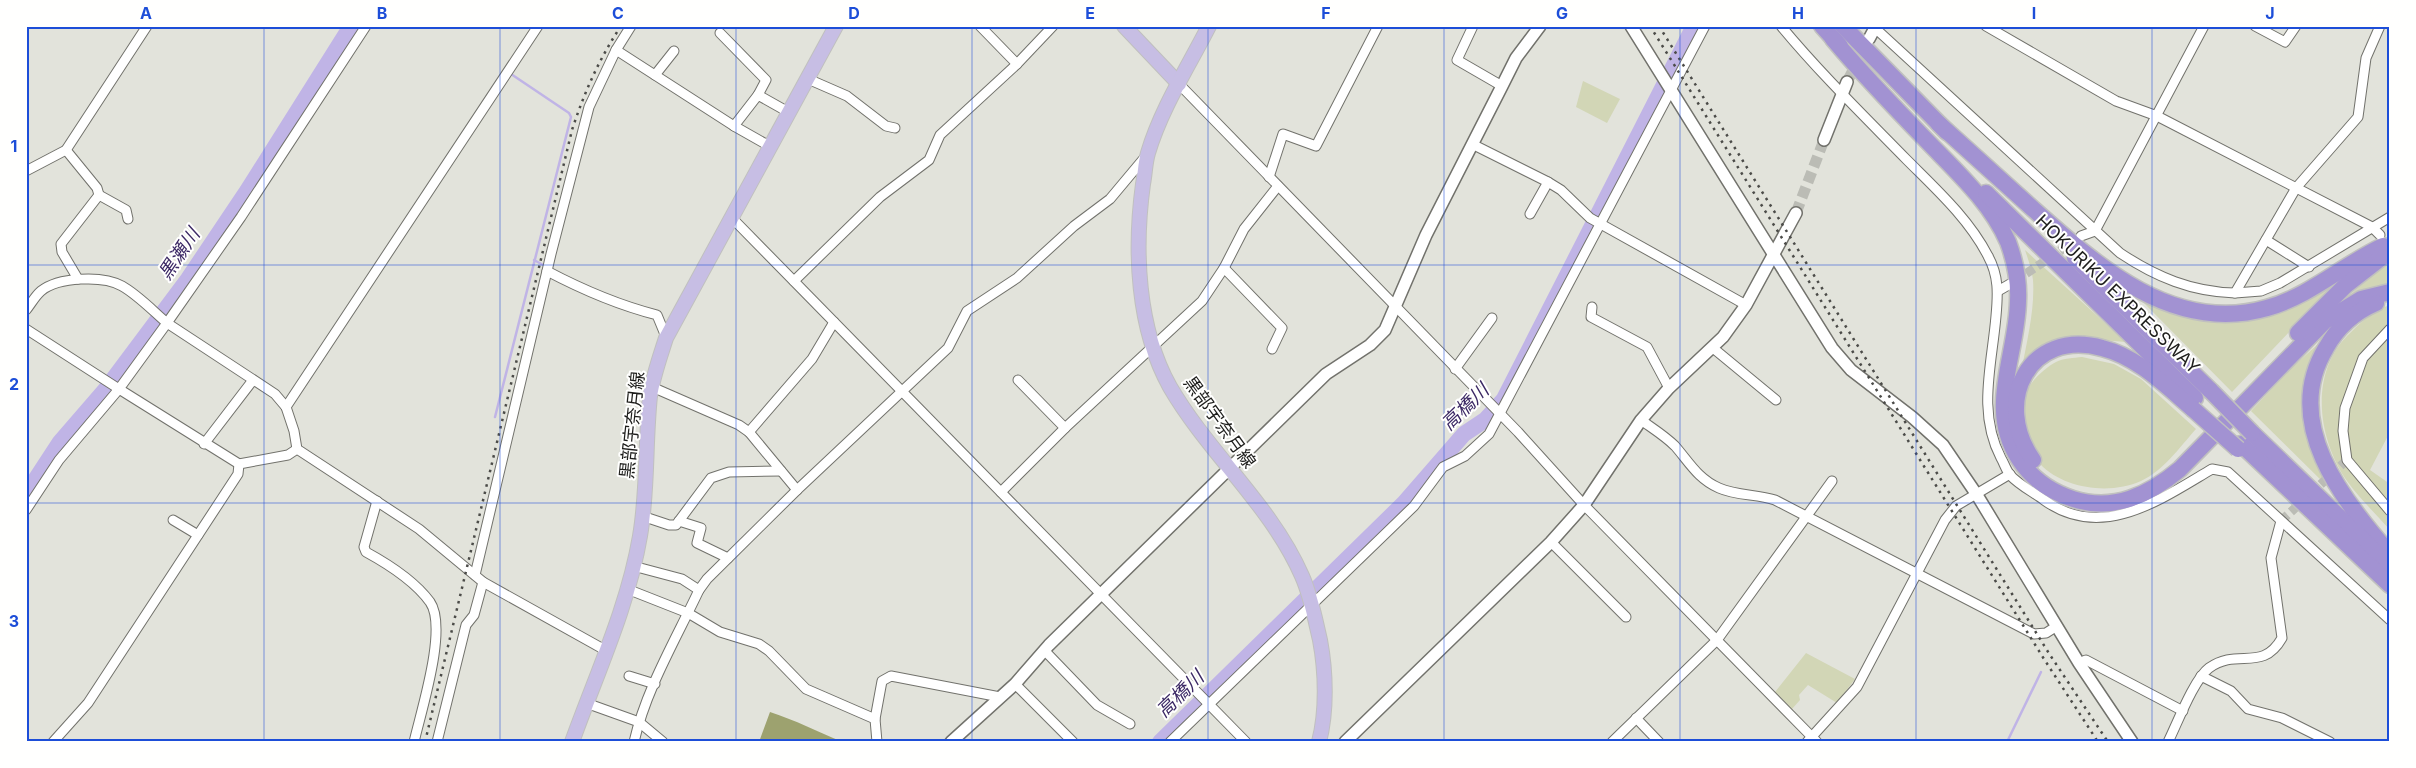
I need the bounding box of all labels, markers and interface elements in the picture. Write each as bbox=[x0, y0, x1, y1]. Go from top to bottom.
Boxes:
text: A bbox=[140, 3, 152, 23]
text: B bbox=[377, 3, 387, 23]
text: C bbox=[612, 3, 624, 23]
text: D bbox=[848, 3, 860, 23]
text: E bbox=[1085, 3, 1095, 23]
text: F bbox=[1321, 3, 1331, 23]
text: G bbox=[1556, 3, 1568, 23]
text: H bbox=[1792, 3, 1804, 23]
text: I bbox=[2032, 3, 2036, 23]
text: J bbox=[2265, 3, 2275, 23]
text: 1 bbox=[11, 136, 17, 156]
street label: HOKURIKU EXPRESSWAY bbox=[2032, 210, 2204, 378]
water label: 黒瀬川 bbox=[154, 222, 206, 284]
street label: 黒部宇奈月線 bbox=[616, 370, 648, 480]
street label: 黒部宇奈月線 bbox=[1180, 372, 1260, 472]
text: 2 bbox=[9, 374, 19, 394]
water label: 高橋川 bbox=[1437, 378, 1495, 435]
text: 3 bbox=[9, 611, 19, 631]
water label: 高橋川 bbox=[1152, 665, 1210, 722]

